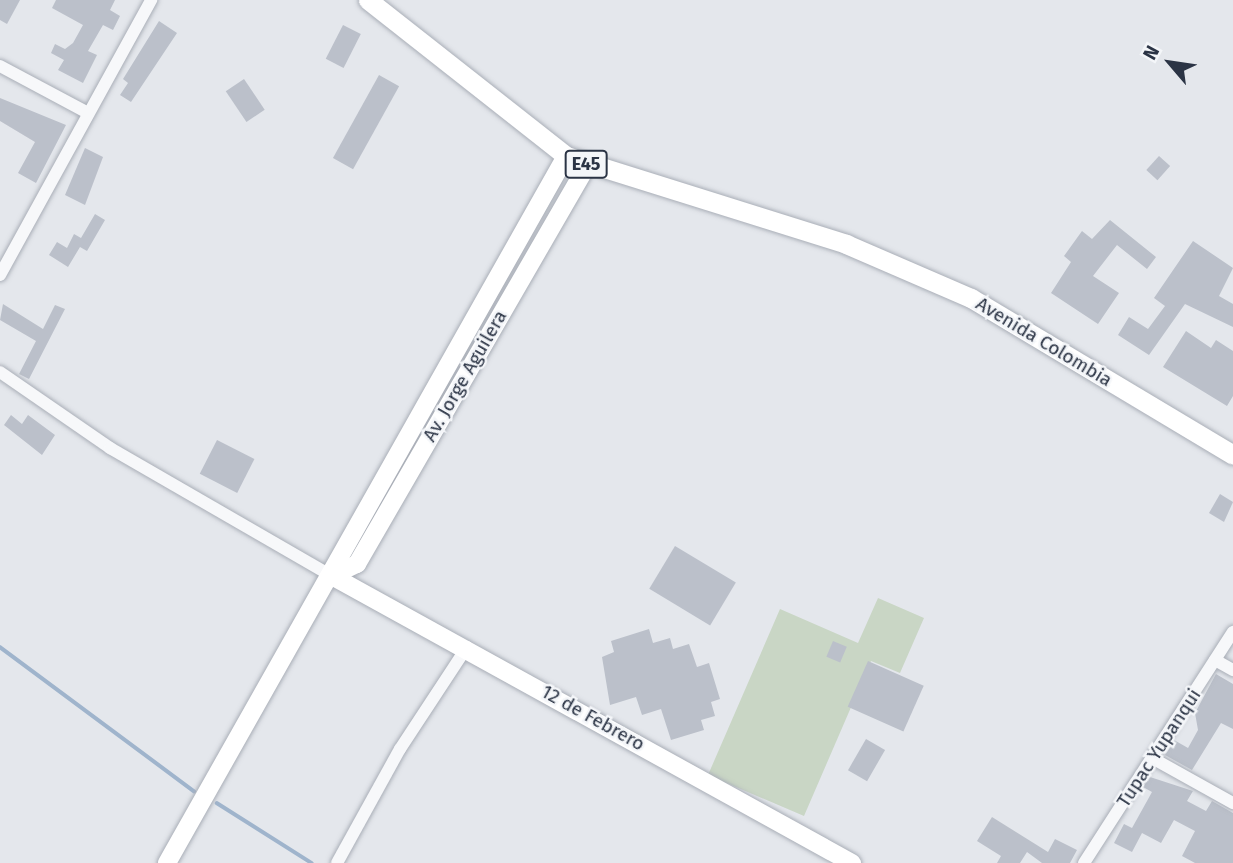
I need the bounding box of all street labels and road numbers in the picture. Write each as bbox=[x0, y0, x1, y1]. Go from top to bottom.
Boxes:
road number: E45 bbox=[563, 149, 609, 178]
street label: Avenida Colombia bbox=[972, 292, 1116, 392]
street label: Av. Jorge Aguilera bbox=[418, 306, 512, 446]
street label: 12 de Febrero bbox=[537, 680, 649, 756]
street label: Tupac Yupanqui bbox=[1112, 685, 1206, 811]

